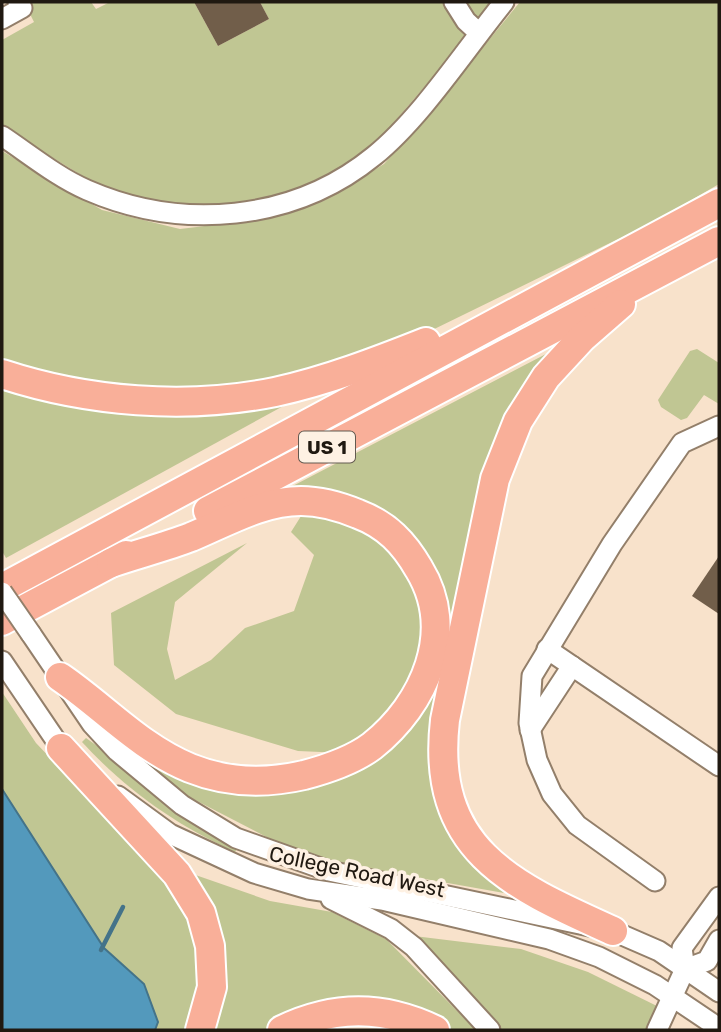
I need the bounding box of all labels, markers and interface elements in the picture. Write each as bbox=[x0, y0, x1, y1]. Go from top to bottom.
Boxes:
road number: US 1 bbox=[299, 432, 355, 462]
street label: College Road West bbox=[267, 841, 447, 902]

